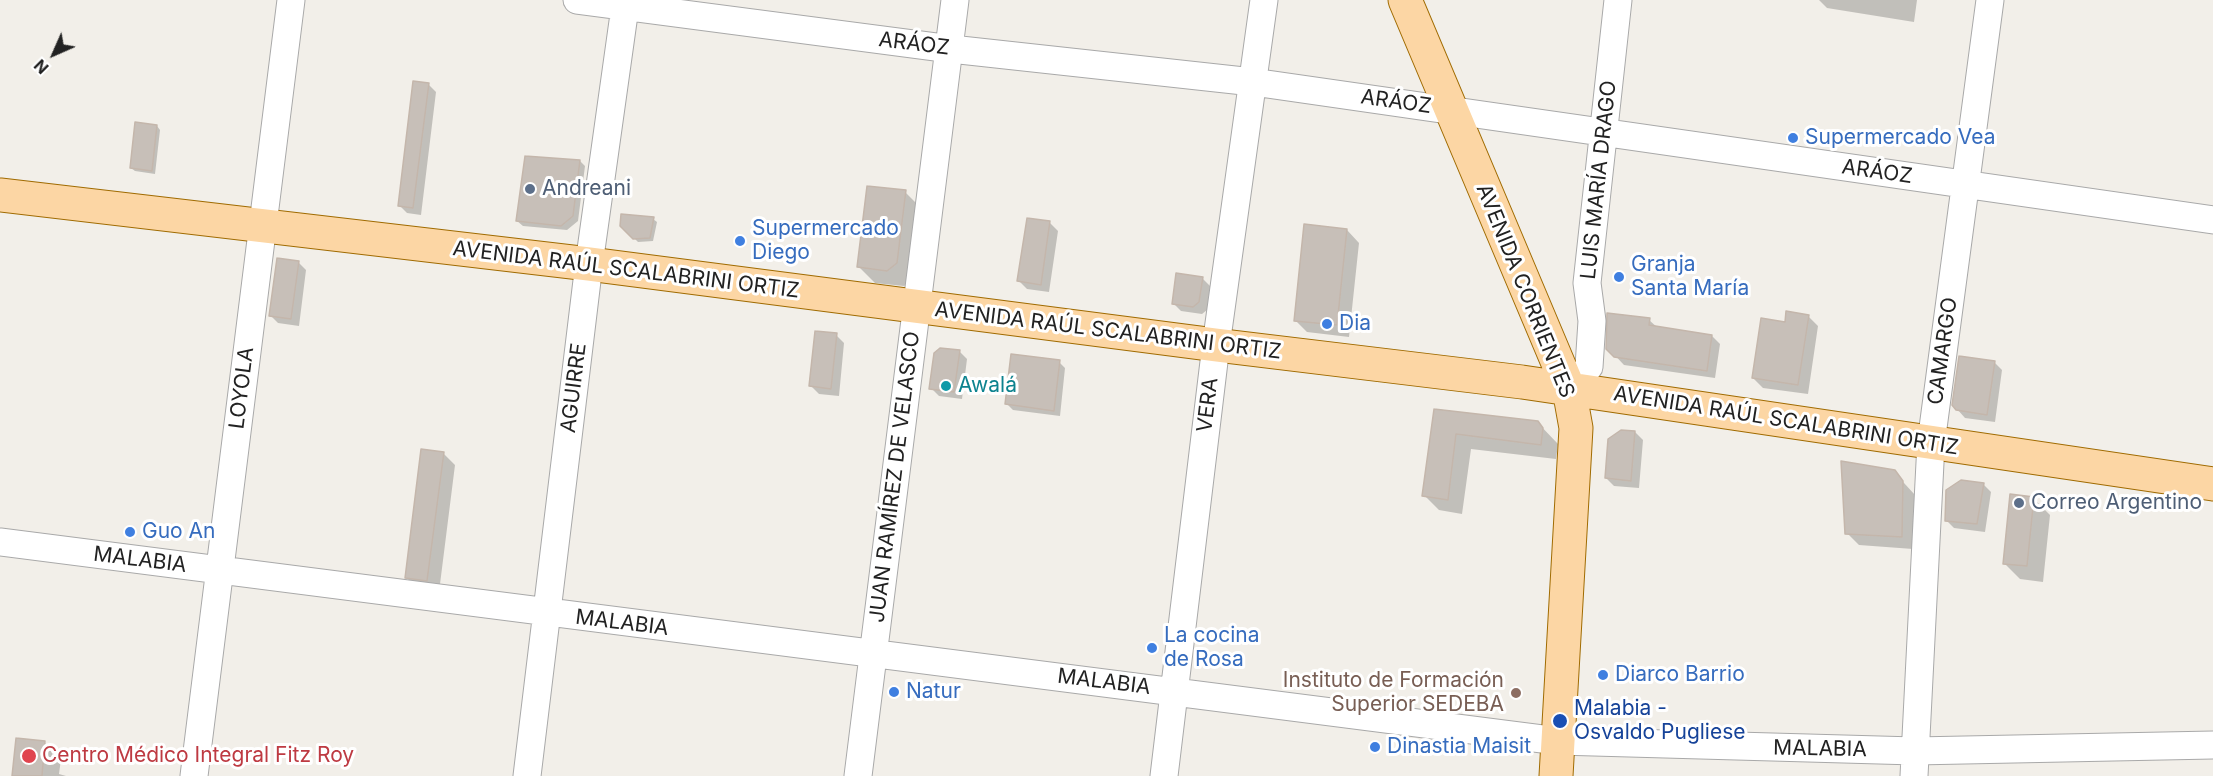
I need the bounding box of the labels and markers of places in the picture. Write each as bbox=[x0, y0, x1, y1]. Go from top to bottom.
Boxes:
place label: Supermercado Vea bbox=[1805, 125, 1995, 151]
marker: Supermercado Vea bbox=[1786, 131, 1800, 145]
place label: Andreani bbox=[542, 176, 631, 202]
marker: Andreani bbox=[523, 182, 537, 196]
place label: Supermercado Diego bbox=[752, 216, 899, 266]
marker: Supermercado Diego bbox=[733, 234, 747, 248]
place label: Granja Santa María bbox=[1631, 252, 1749, 302]
marker: Granja Santa María bbox=[1612, 270, 1626, 284]
place label: Dia bbox=[1339, 311, 1371, 337]
marker: Dia bbox=[1320, 317, 1334, 331]
place label: Awalá bbox=[958, 373, 1017, 399]
marker: Awalá bbox=[939, 379, 953, 393]
place label: Correo Argentino bbox=[2031, 490, 2202, 516]
marker: Correo Argentino bbox=[2012, 496, 2026, 510]
place label: Guo An bbox=[142, 519, 215, 545]
marker: Guo An bbox=[123, 525, 137, 539]
place label: La cocina de Rosa bbox=[1164, 623, 1259, 673]
marker: La cocina de Rosa bbox=[1145, 641, 1159, 655]
place label: Diarco Barrio bbox=[1615, 662, 1745, 688]
place label: Instituto de Formación Superior SEDEBA bbox=[1283, 668, 1504, 718]
marker: Diarco Barrio bbox=[1596, 668, 1610, 682]
place label: Natur bbox=[906, 679, 961, 705]
marker: Natur bbox=[887, 685, 901, 699]
marker: Instituto de Formación Superior SEDEBA bbox=[1509, 686, 1523, 700]
place label: Malabia - Osvaldo Pugliese bbox=[1574, 696, 1746, 746]
marker: Malabia - Osvaldo Pugliese bbox=[1551, 712, 1569, 730]
place label: Dinastia Maisit bbox=[1387, 734, 1531, 760]
marker: Dinastia Maisit bbox=[1368, 740, 1382, 754]
place label: Centro Médico Integral Fitz Roy bbox=[42, 743, 354, 769]
marker: Centro Médico Integral Fitz Roy bbox=[20, 747, 38, 765]

